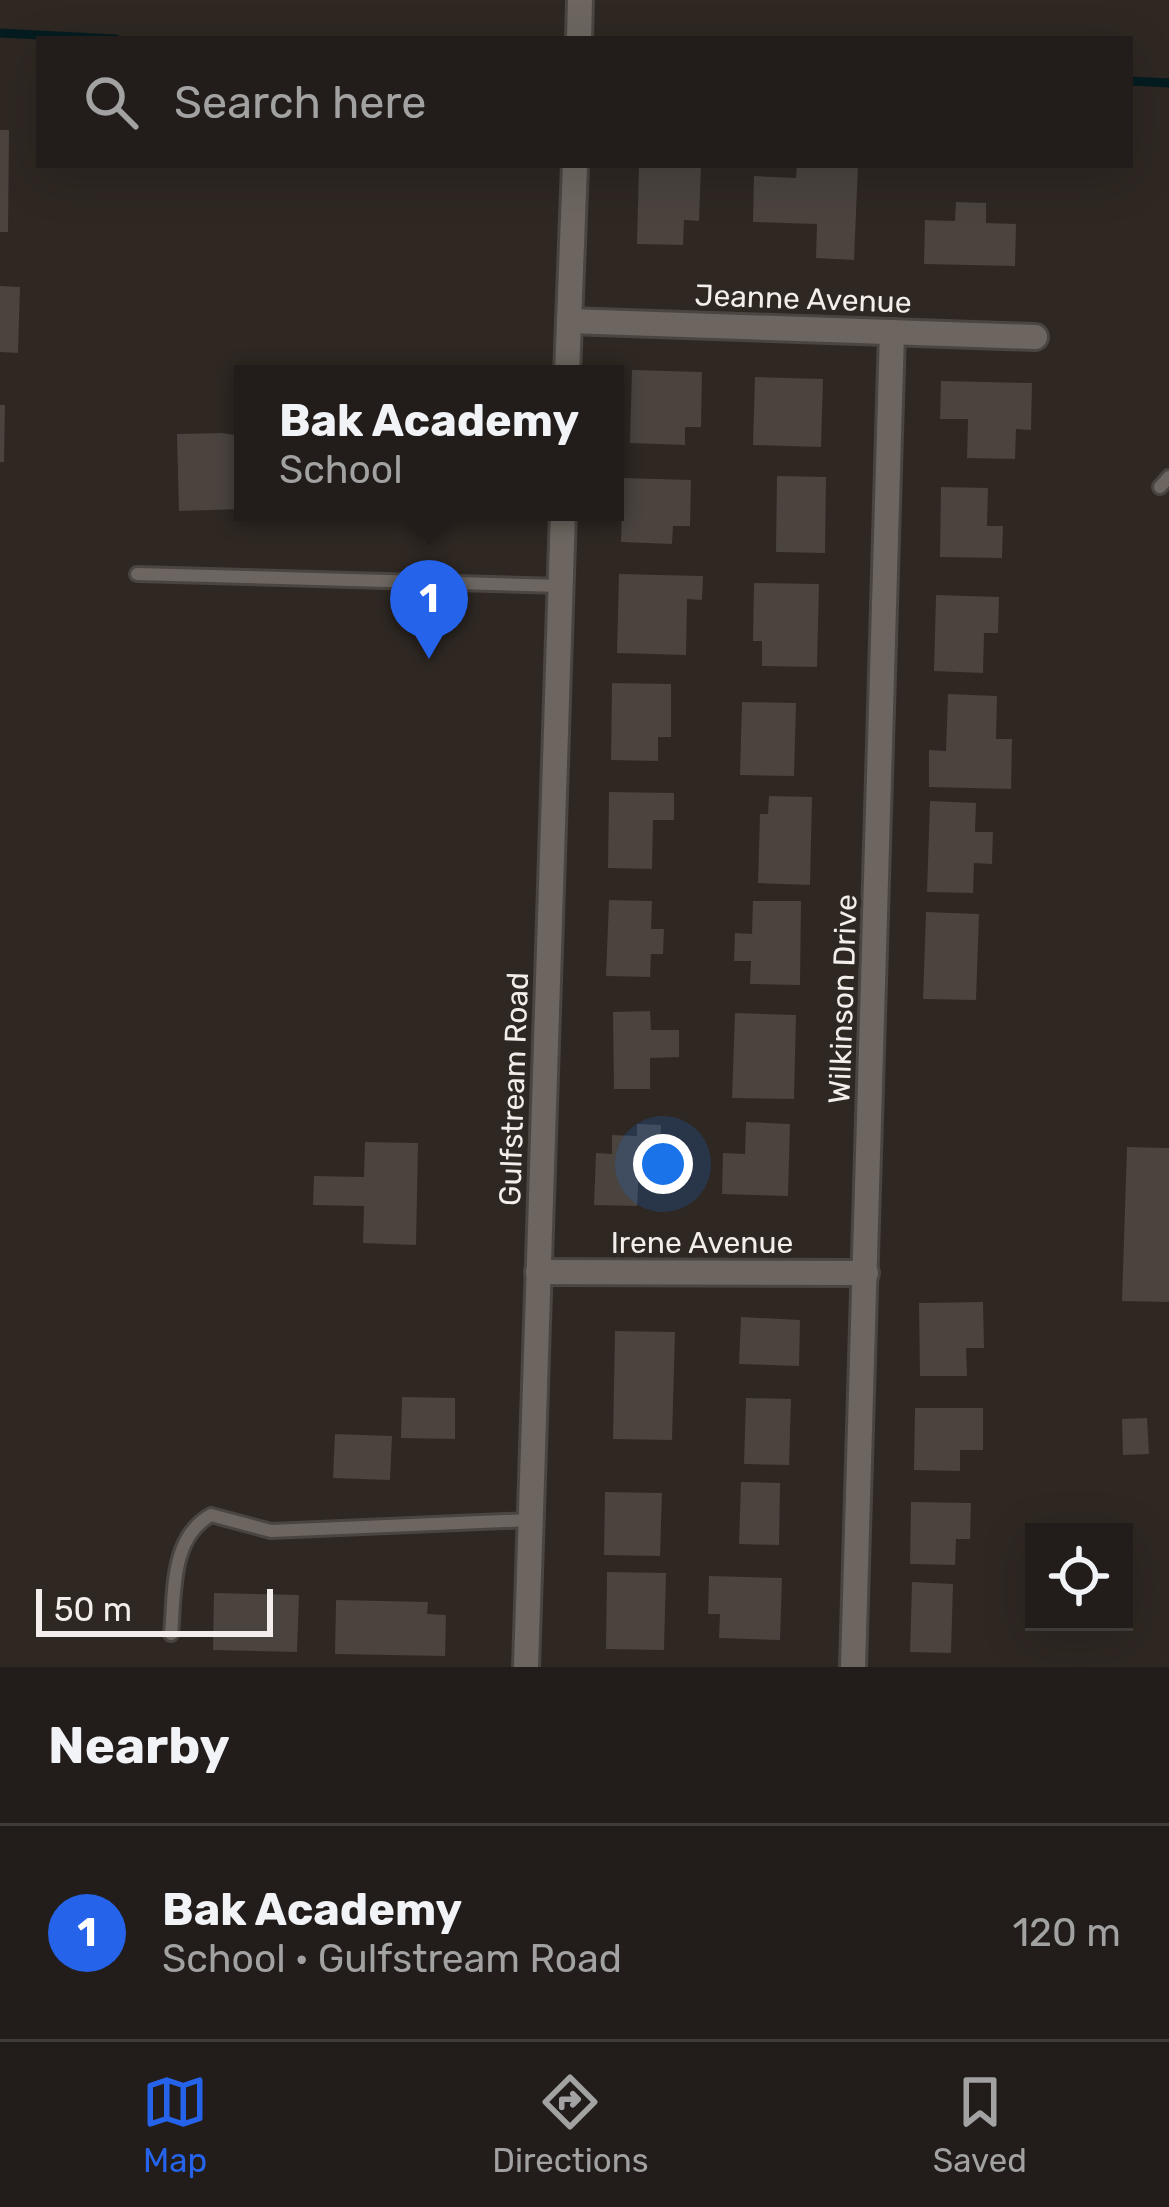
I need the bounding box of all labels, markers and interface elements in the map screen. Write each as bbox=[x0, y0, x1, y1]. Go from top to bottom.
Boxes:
search box bbox=[36, 36, 1133, 168]
icon: search bbox=[78, 69, 144, 135]
text: Search here bbox=[174, 76, 426, 129]
street label: Jeanne Avenue bbox=[694, 277, 912, 321]
popup bbox=[234, 365, 624, 521]
text: Bak Academy bbox=[279, 394, 579, 447]
text: School bbox=[279, 447, 403, 493]
pin: 1 bbox=[390, 560, 468, 659]
street label: Wilkinson Drive bbox=[821, 894, 865, 1104]
street label: Gulfstream Road bbox=[492, 971, 536, 1207]
your location bbox=[633, 1134, 693, 1194]
street label: Irene Avenue bbox=[611, 1225, 793, 1261]
map controls bbox=[1025, 1523, 1133, 1631]
button: locate bbox=[1025, 1523, 1133, 1631]
scale bar bbox=[36, 1583, 273, 1636]
text: 50 m bbox=[54, 1590, 132, 1629]
text: Nearby bbox=[48, 1715, 230, 1776]
text: Bak Academy bbox=[162, 1883, 462, 1936]
text: 1 bbox=[77, 1910, 97, 1956]
text: 120 m bbox=[1012, 1910, 1121, 1956]
text: School · Gulfstream Road bbox=[162, 1936, 622, 1982]
tab: Map bbox=[142, 2069, 208, 2180]
tab: Directions bbox=[492, 2069, 649, 2180]
tab: Saved bbox=[933, 2069, 1027, 2180]

